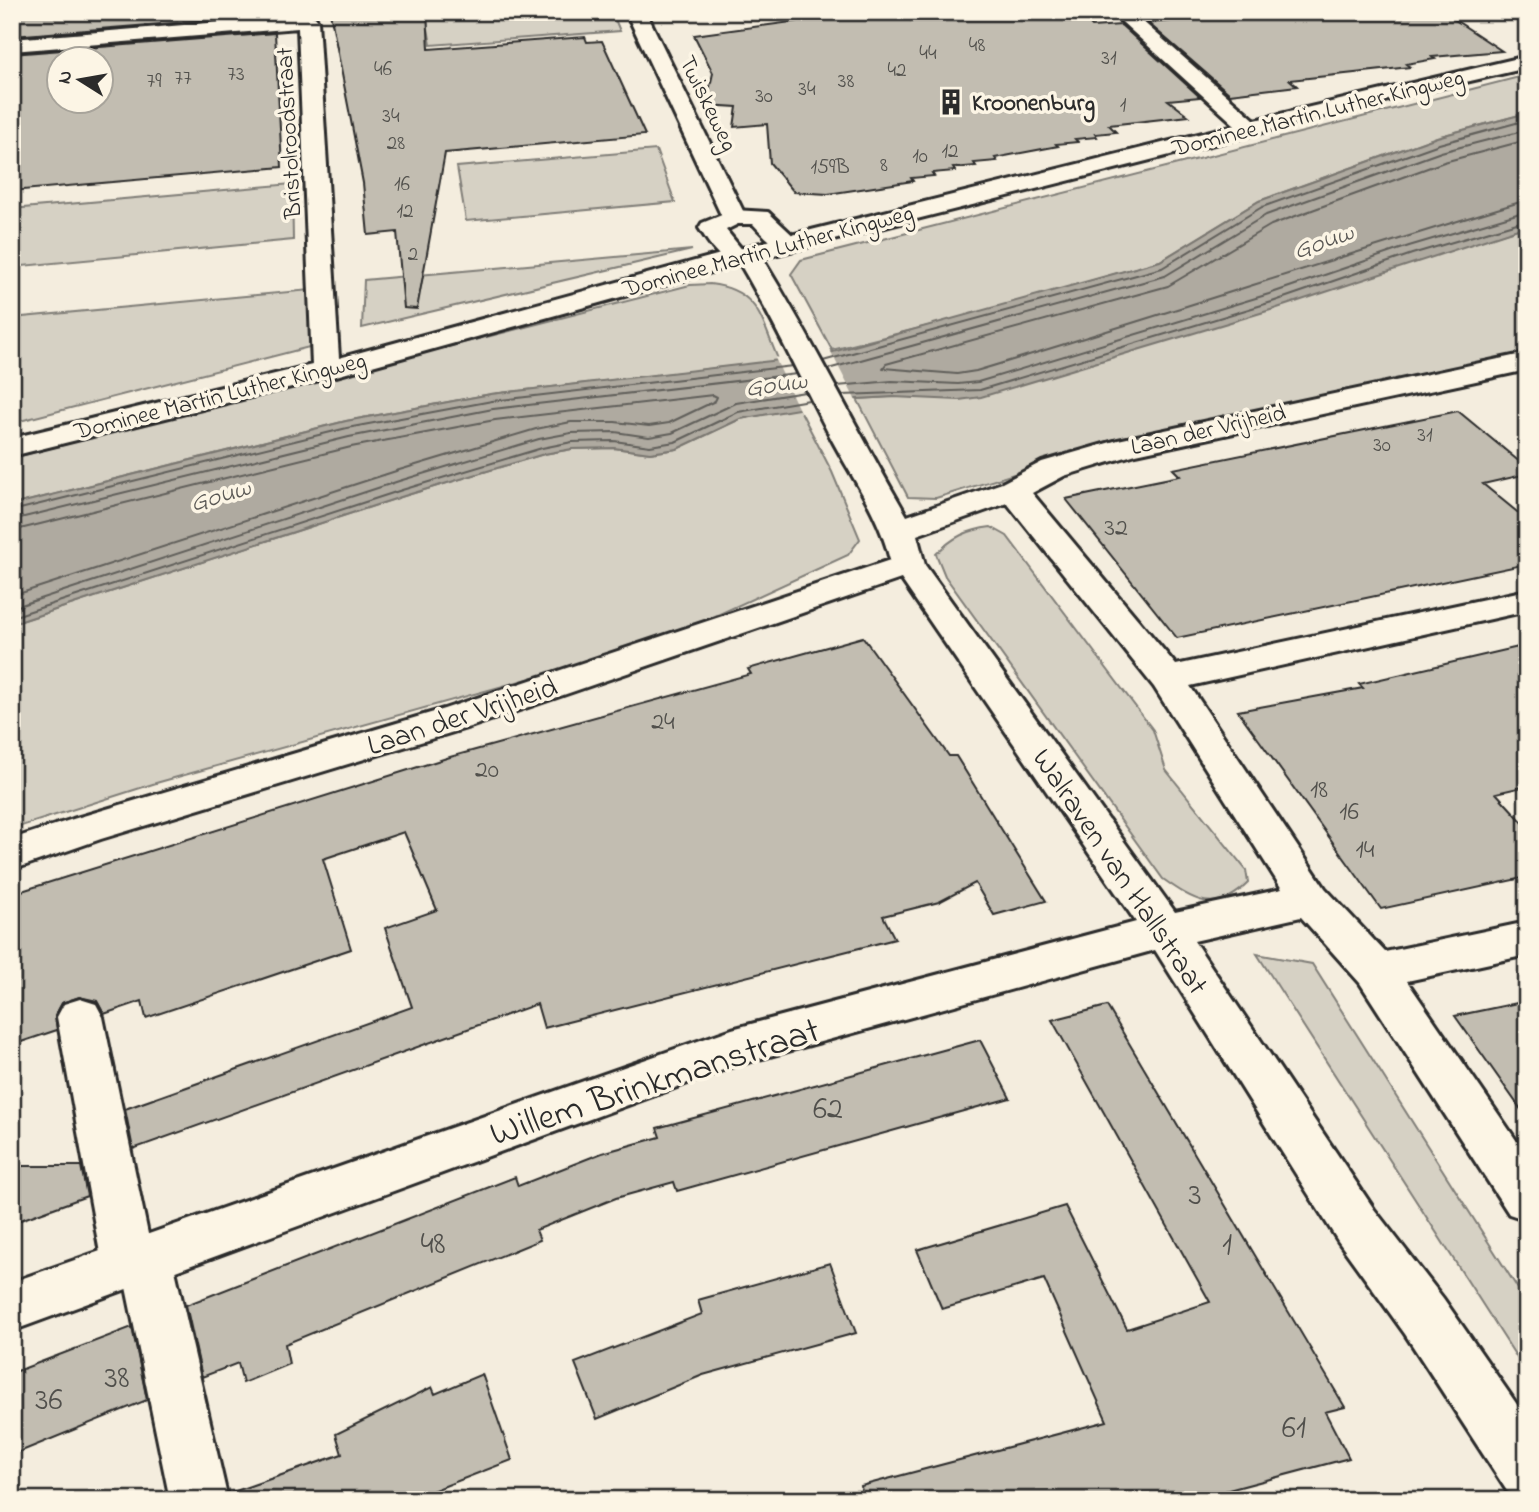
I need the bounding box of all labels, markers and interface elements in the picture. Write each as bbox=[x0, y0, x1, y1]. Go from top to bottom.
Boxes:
house number: 48 bbox=[969, 31, 985, 61]
house number: 44 bbox=[919, 39, 937, 69]
house number: 31 bbox=[1101, 44, 1117, 74]
north arrow bbox=[46, 46, 116, 116]
street label: Bristolroodstraat bbox=[269, 46, 313, 220]
street label: Twiskeweg bbox=[668, 50, 745, 158]
house number: 46 bbox=[374, 55, 392, 85]
house number: 42 bbox=[887, 56, 907, 86]
house number: 73 bbox=[227, 60, 245, 90]
street label: Dominee Martin Luther Kingweg bbox=[1168, 61, 1468, 168]
house number: 77 bbox=[174, 64, 192, 94]
house number: 79 bbox=[147, 67, 162, 97]
house number: 38 bbox=[838, 67, 854, 97]
text: N bbox=[51, 68, 80, 86]
house number: 34 bbox=[798, 75, 816, 105]
house number: 30 bbox=[755, 82, 773, 112]
building icon: Kroonenburg bbox=[936, 87, 966, 117]
place label: Kroonenburg bbox=[972, 87, 1095, 123]
house number: 1 bbox=[1120, 91, 1127, 121]
house number: 34 bbox=[382, 102, 400, 132]
house number: 28 bbox=[387, 129, 405, 159]
house number: 12 bbox=[941, 137, 959, 167]
house number: 10 bbox=[912, 142, 928, 172]
house number: 8 bbox=[880, 151, 888, 181]
house number: 159B bbox=[810, 153, 850, 183]
house number: 16 bbox=[394, 170, 410, 200]
house number: 12 bbox=[396, 197, 414, 227]
street label: Dominee Martin Luther Kingweg bbox=[618, 197, 918, 308]
water label: Gouw bbox=[1289, 214, 1360, 271]
house number: 2 bbox=[408, 240, 418, 270]
street label: Dominee Martin Luther Kingweg bbox=[70, 344, 370, 451]
water label: Gouw bbox=[743, 363, 811, 409]
street label: Laan der Vrijheid bbox=[1128, 396, 1290, 466]
house number: 31 bbox=[1417, 421, 1433, 451]
house number: 30 bbox=[1373, 431, 1391, 461]
water label: Gouw bbox=[186, 469, 257, 524]
house number: 32 bbox=[1104, 510, 1128, 548]
street label: Laan der Vrijheid bbox=[362, 666, 564, 769]
house number: 24 bbox=[651, 704, 675, 742]
street label: Walraven van Hallstraat bbox=[1019, 741, 1218, 1005]
house number: 20 bbox=[475, 752, 499, 790]
house number: 18 bbox=[1310, 772, 1328, 810]
house number: 16 bbox=[1339, 794, 1359, 832]
house number: 14 bbox=[1356, 832, 1375, 870]
street label: Willem Brinkmanstraat bbox=[483, 1005, 827, 1163]
house number: 62 bbox=[813, 1087, 843, 1134]
house number: 3 bbox=[1188, 1173, 1202, 1220]
house number: 48 bbox=[420, 1222, 446, 1269]
house number: 1 bbox=[1222, 1223, 1232, 1270]
house number: 38 bbox=[104, 1356, 130, 1403]
house number: 36 bbox=[35, 1378, 63, 1425]
house number: 61 bbox=[1282, 1406, 1306, 1453]

